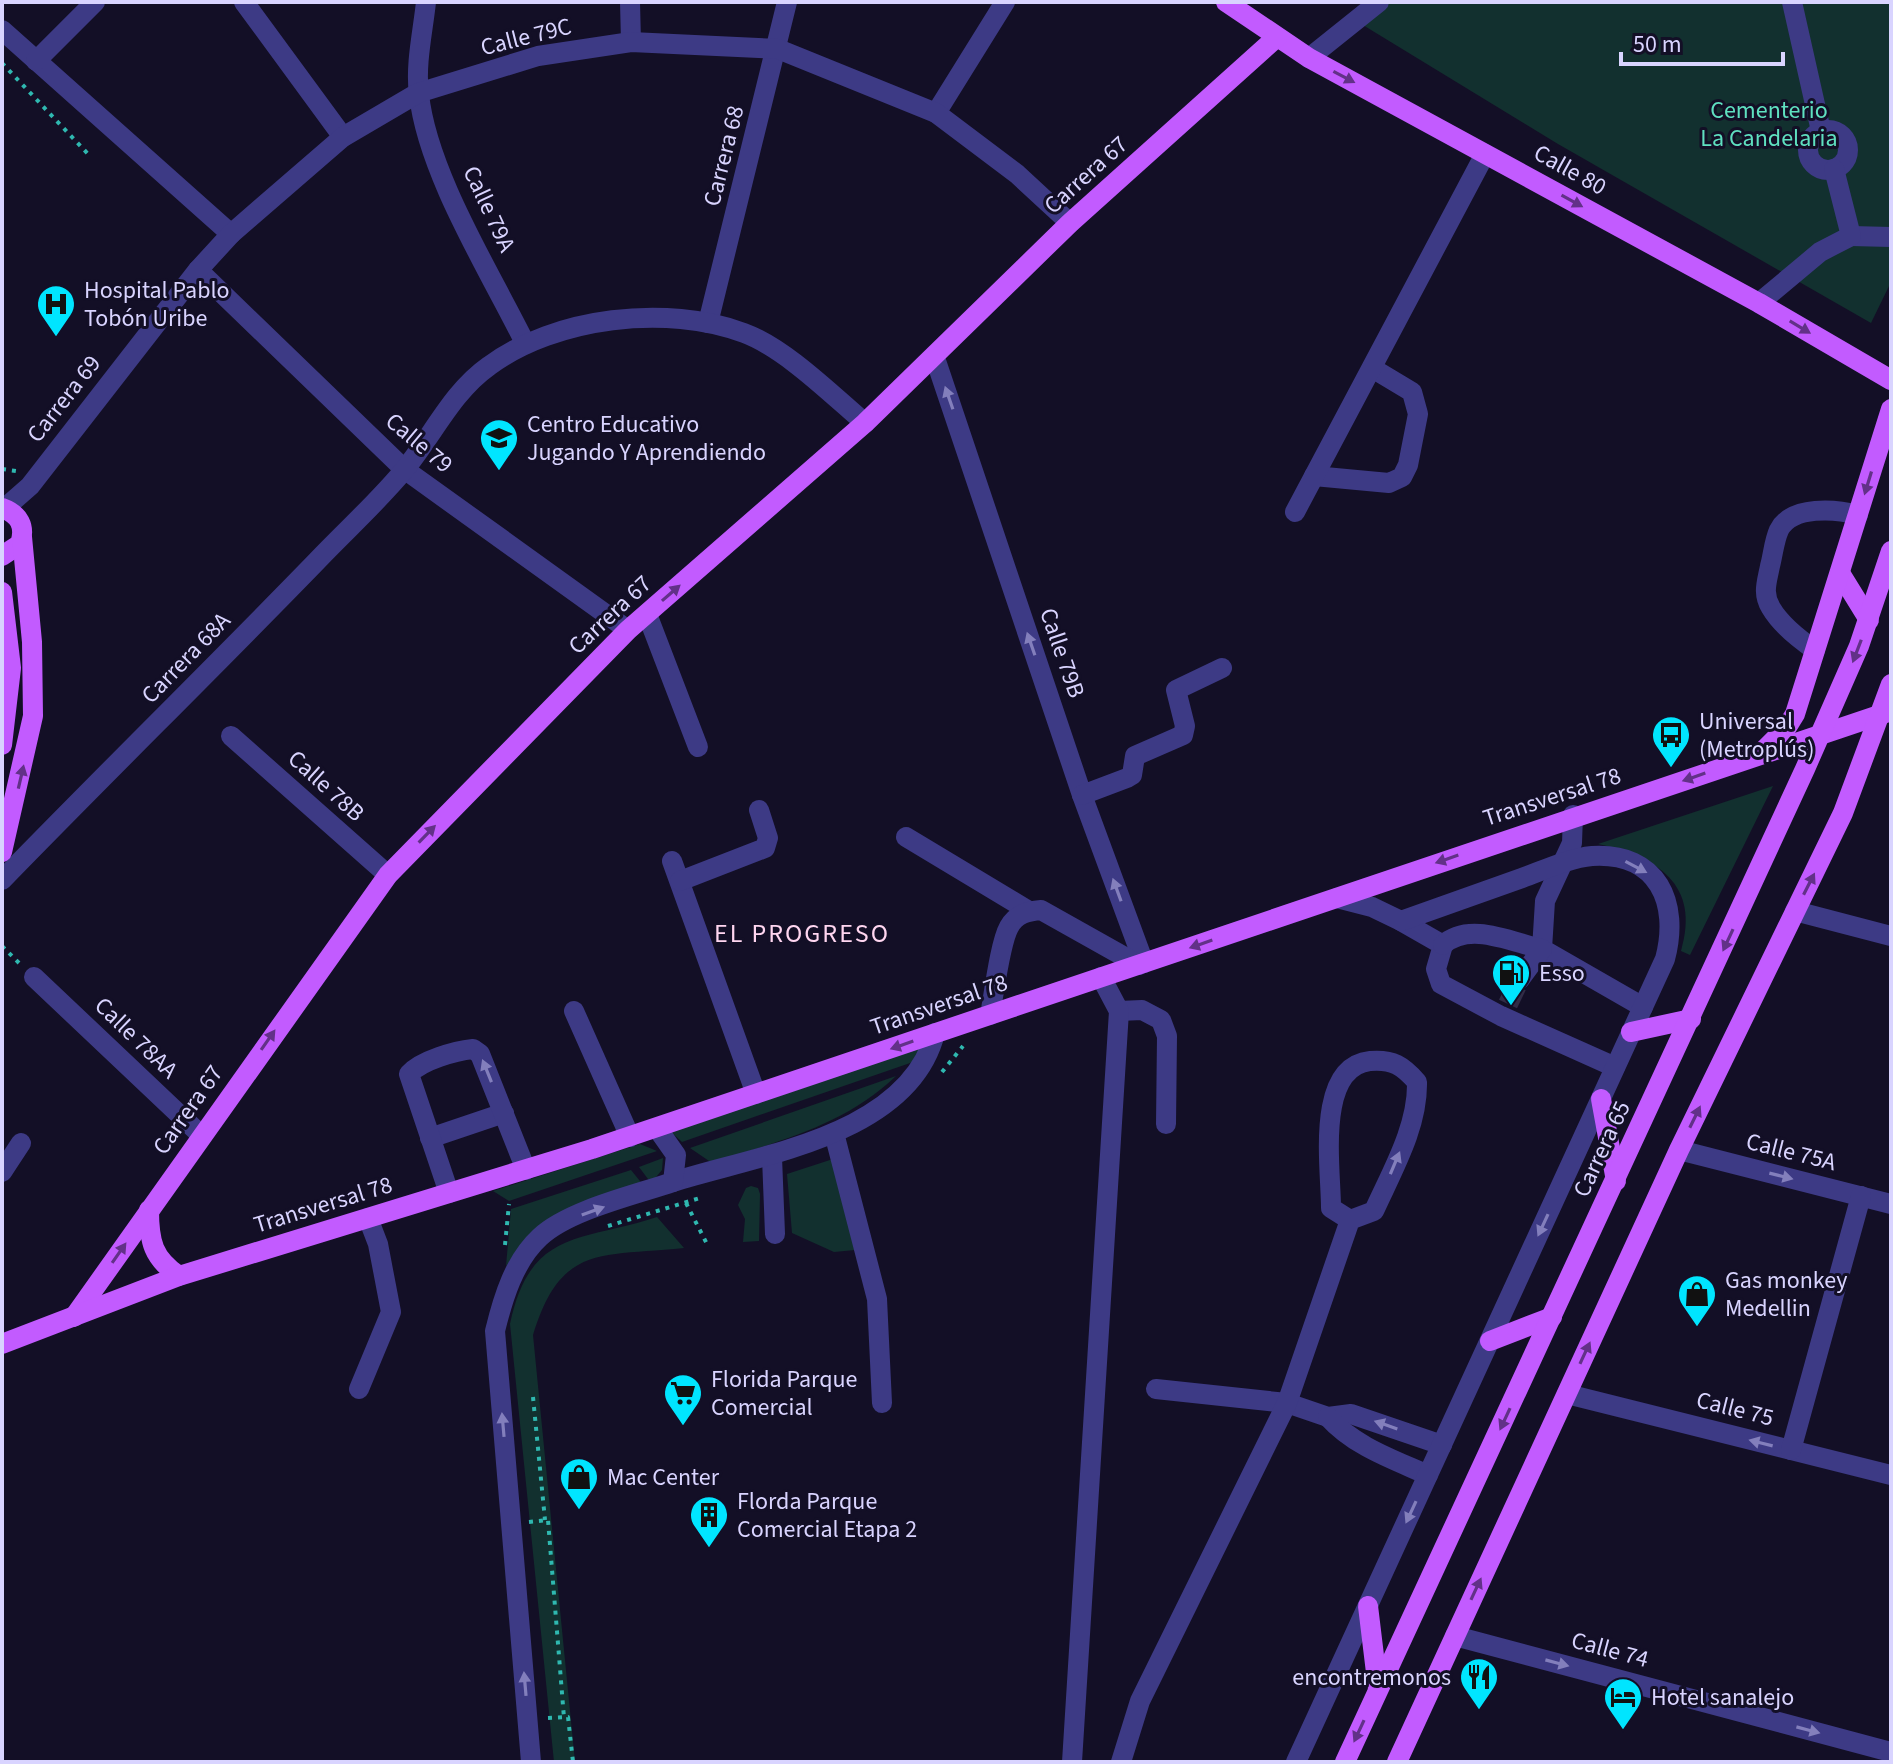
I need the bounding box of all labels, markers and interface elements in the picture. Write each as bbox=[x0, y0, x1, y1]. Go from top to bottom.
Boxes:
street label: Calle 79C bbox=[477, 9, 575, 65]
scale bar bbox=[1621, 16, 1783, 66]
text: 50 m bbox=[1633, 27, 1682, 62]
one-way arrow bbox=[1332, 71, 1355, 84]
park label: Cementerio La Candelaria bbox=[1700, 93, 1838, 156]
street label: Carrera 68 bbox=[695, 102, 753, 210]
street label: Carrera 67 bbox=[1036, 128, 1136, 222]
street label: Calle 80 bbox=[1527, 136, 1613, 204]
street label: Calle 79A bbox=[454, 160, 524, 258]
one-way arrow bbox=[1561, 194, 1584, 208]
place label: Hospital Pablo Tobón Uribe bbox=[84, 273, 230, 336]
hospital icon: Hospital Pablo Tobón Uribe bbox=[35, 283, 77, 338]
one-way arrow bbox=[1789, 320, 1811, 334]
street label: Carrera 69 bbox=[19, 348, 109, 450]
one-way arrow bbox=[942, 385, 954, 409]
street label: Calle 79 bbox=[378, 404, 460, 482]
place label: Centro Educativo Jugando Y Aprendiendo bbox=[527, 407, 766, 470]
school or university icon: Centro Educativo Jugando Y Aprendiendo bbox=[478, 417, 520, 472]
one-way arrow bbox=[1861, 472, 1874, 496]
street label: Carrera 67 bbox=[561, 567, 659, 663]
one-way arrow bbox=[662, 584, 681, 602]
street label: Calle 79B bbox=[1030, 603, 1094, 703]
street label: Carrera 68A bbox=[133, 604, 239, 712]
one-way arrow bbox=[1025, 632, 1037, 656]
one-way arrow bbox=[1850, 639, 1863, 663]
place label: Universal (Metroplús) bbox=[1699, 704, 1814, 767]
bus stop icon: Universal (Metroplús) bbox=[1650, 714, 1692, 769]
street label: Calle 78B bbox=[280, 742, 372, 830]
street label: Transversal 78 bbox=[1479, 758, 1625, 836]
one-way arrow bbox=[16, 764, 28, 789]
one-way arrow bbox=[1681, 772, 1705, 784]
one-way arrow bbox=[417, 825, 435, 844]
one-way arrow bbox=[1435, 854, 1459, 866]
one-way arrow bbox=[1625, 860, 1648, 873]
one-way arrow bbox=[1802, 872, 1815, 895]
one-way arrow bbox=[1110, 877, 1123, 901]
district label: EL PROGRESO bbox=[714, 915, 890, 952]
one-way arrow bbox=[1721, 928, 1734, 951]
one-way arrow bbox=[1189, 938, 1213, 950]
fuel station icon: Esso bbox=[1490, 952, 1532, 1007]
place label: Esso bbox=[1539, 956, 1585, 991]
street label: Transversal 78 bbox=[866, 965, 1012, 1045]
street label: Calle 78AA bbox=[86, 989, 186, 1087]
one-way arrow bbox=[261, 1030, 276, 1051]
one-way arrow bbox=[889, 1039, 913, 1051]
street label: Carrera 67 bbox=[144, 1058, 232, 1162]
one-way arrow bbox=[480, 1059, 493, 1083]
street label: Carrera 65 bbox=[1564, 1095, 1640, 1203]
one-way arrow bbox=[1688, 1106, 1702, 1129]
street label: Calle 75A bbox=[1742, 1124, 1840, 1180]
one-way arrow bbox=[1389, 1151, 1402, 1175]
street label: Transversal 78 bbox=[250, 1167, 396, 1243]
one-way arrow bbox=[1769, 1171, 1794, 1183]
one-way arrow bbox=[581, 1204, 605, 1216]
one-way arrow bbox=[1536, 1213, 1550, 1236]
one-way arrow bbox=[111, 1242, 126, 1263]
place label: Gas monkey Medellin bbox=[1725, 1263, 1847, 1326]
shop icon: Gas monkey Medellin bbox=[1676, 1273, 1718, 1328]
one-way arrow bbox=[1578, 1342, 1592, 1365]
place label: Florida Parque Comercial bbox=[711, 1362, 857, 1425]
supermarket icon: Florida Parque Comercial bbox=[662, 1372, 704, 1427]
street label: Calle 75 bbox=[1693, 1383, 1777, 1435]
one-way arrow bbox=[1498, 1408, 1511, 1431]
one-way arrow bbox=[496, 1412, 509, 1437]
one-way arrow bbox=[1373, 1418, 1397, 1431]
one-way arrow bbox=[1748, 1436, 1773, 1448]
shop icon: Mac Center bbox=[558, 1456, 600, 1511]
place label: Mac Center bbox=[607, 1460, 720, 1495]
place label: Florda Parque Comercial Etapa 2 bbox=[737, 1484, 917, 1547]
building icon: Florda Parque Comercial Etapa 2 bbox=[688, 1494, 730, 1549]
one-way arrow bbox=[1404, 1500, 1418, 1524]
one-way arrow bbox=[1469, 1578, 1483, 1601]
street label: Calle 74 bbox=[1568, 1623, 1653, 1677]
restaurant icon: encontremonos bbox=[1458, 1656, 1500, 1711]
one-way arrow bbox=[1545, 1658, 1570, 1670]
place label: encontremonos bbox=[1292, 1660, 1451, 1695]
one-way arrow bbox=[518, 1671, 531, 1696]
hotel icon: Hotel sanalejo bbox=[1602, 1676, 1644, 1731]
place label: Hotel sanalejo bbox=[1651, 1680, 1794, 1715]
one-way arrow bbox=[1352, 1719, 1366, 1743]
one-way arrow bbox=[1796, 1724, 1821, 1736]

